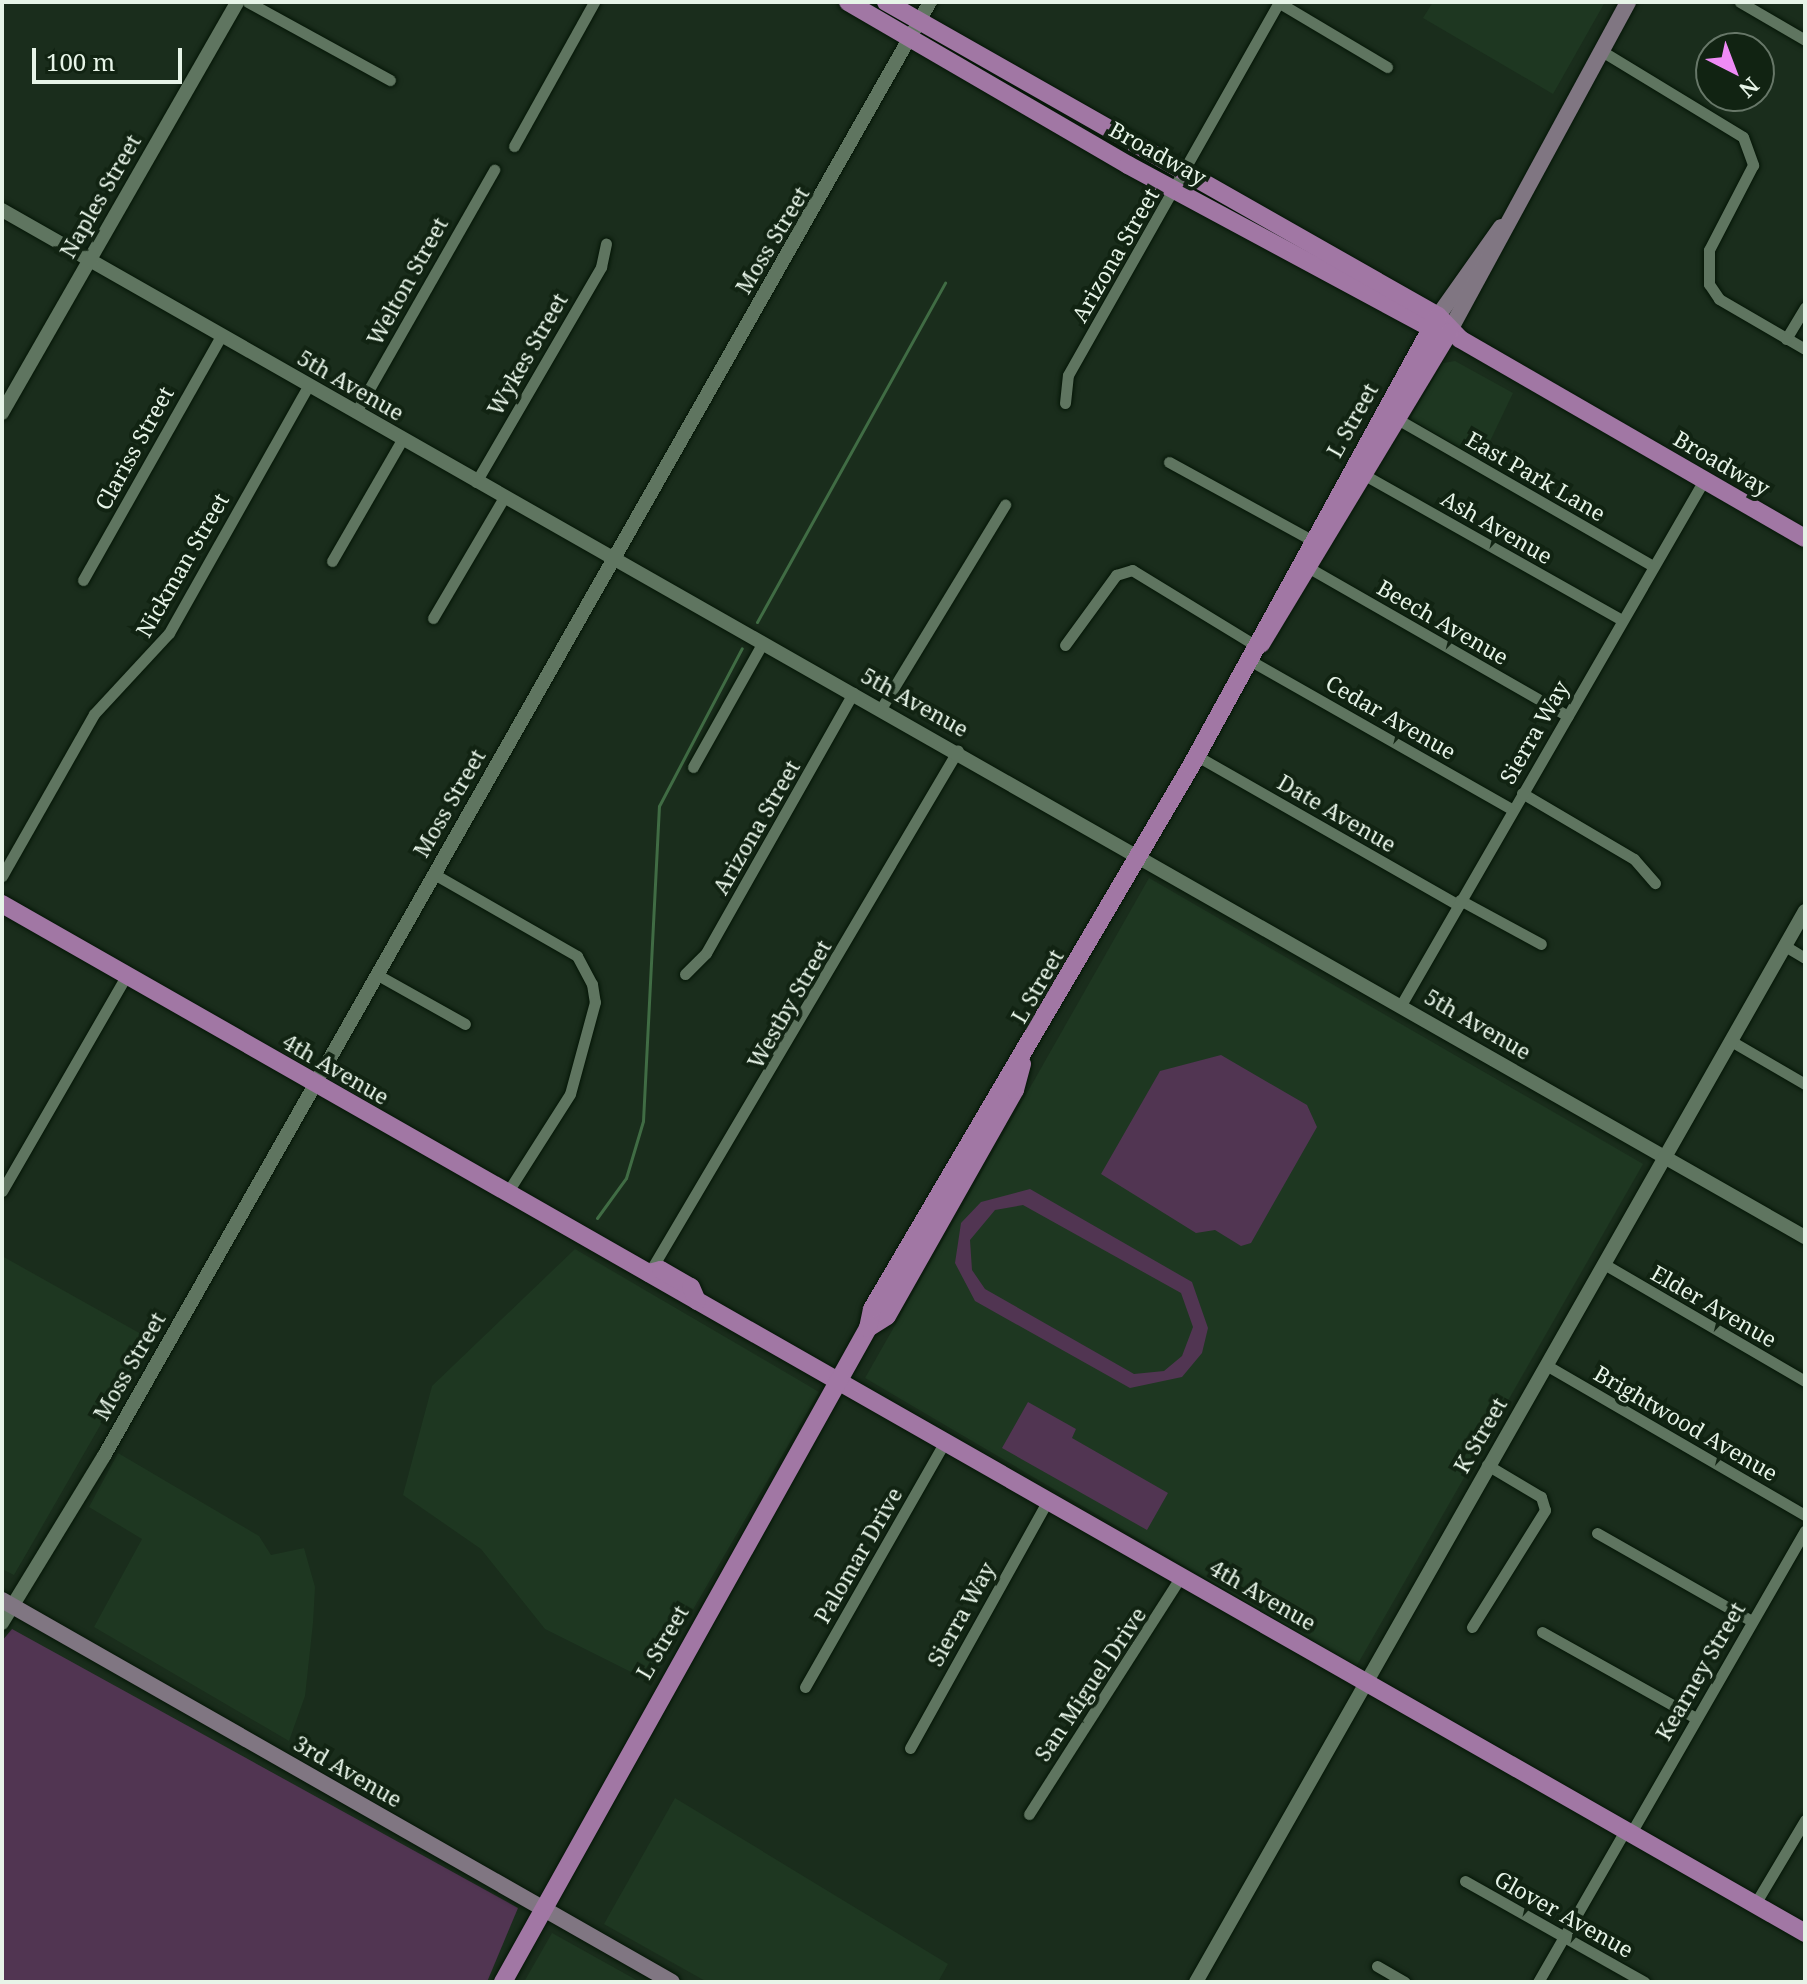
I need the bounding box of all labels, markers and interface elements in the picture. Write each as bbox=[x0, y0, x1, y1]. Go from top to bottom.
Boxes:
scale bar bbox=[36, 32, 186, 82]
north arrow bbox=[1695, 32, 1775, 112]
text: 100 m bbox=[46, 45, 115, 78]
text: N bbox=[1733, 71, 1766, 105]
street label: Broadway bbox=[1105, 116, 1211, 190]
street label: Naples Street bbox=[54, 130, 146, 262]
street label: Moss Street bbox=[730, 182, 814, 298]
street label: Arizona Street bbox=[1066, 183, 1164, 327]
street label: Welton Street bbox=[361, 212, 453, 350]
street label: Wykes Street bbox=[481, 288, 573, 420]
street label: 5th Avenue bbox=[293, 344, 409, 426]
street label: L Street bbox=[1321, 378, 1383, 462]
street label: Clariss Street bbox=[89, 382, 179, 514]
street label: Broadway bbox=[1669, 425, 1775, 501]
street label: East Park Lane bbox=[1462, 426, 1610, 526]
street label: Ash Avenue bbox=[1437, 485, 1557, 569]
street label: Nickman Street bbox=[130, 488, 234, 642]
street label: Beech Avenue bbox=[1373, 574, 1513, 670]
street label: 5th Avenue bbox=[857, 662, 973, 742]
street label: Cedar Avenue bbox=[1321, 669, 1461, 765]
street label: Sierra Way bbox=[1494, 676, 1574, 788]
street label: Moss Street bbox=[408, 744, 490, 862]
street label: Arizona Street bbox=[707, 755, 805, 899]
street label: Date Avenue bbox=[1273, 769, 1401, 857]
street label: Westby Street bbox=[742, 935, 836, 1073]
street label: L Street bbox=[1005, 944, 1069, 1028]
street label: 5th Avenue bbox=[1420, 983, 1536, 1065]
street label: 4th Avenue bbox=[278, 1028, 394, 1110]
street label: Elder Avenue bbox=[1647, 1259, 1781, 1353]
street label: Moss Street bbox=[88, 1307, 170, 1425]
street label: Brightwood Avenue bbox=[1590, 1360, 1782, 1486]
street label: K Street bbox=[1448, 1393, 1512, 1477]
street label: Palomar Drive bbox=[808, 1482, 908, 1628]
street label: 4th Avenue bbox=[1205, 1554, 1321, 1636]
street label: Sierra Way bbox=[922, 1557, 1000, 1671]
street label: Kearney Street bbox=[1650, 1597, 1750, 1745]
street label: L Street bbox=[630, 1600, 694, 1684]
street label: San Miguel Drive bbox=[1029, 1602, 1151, 1766]
street label: 3rd Avenue bbox=[289, 1729, 407, 1813]
street label: Glover Avenue bbox=[1490, 1865, 1638, 1963]

